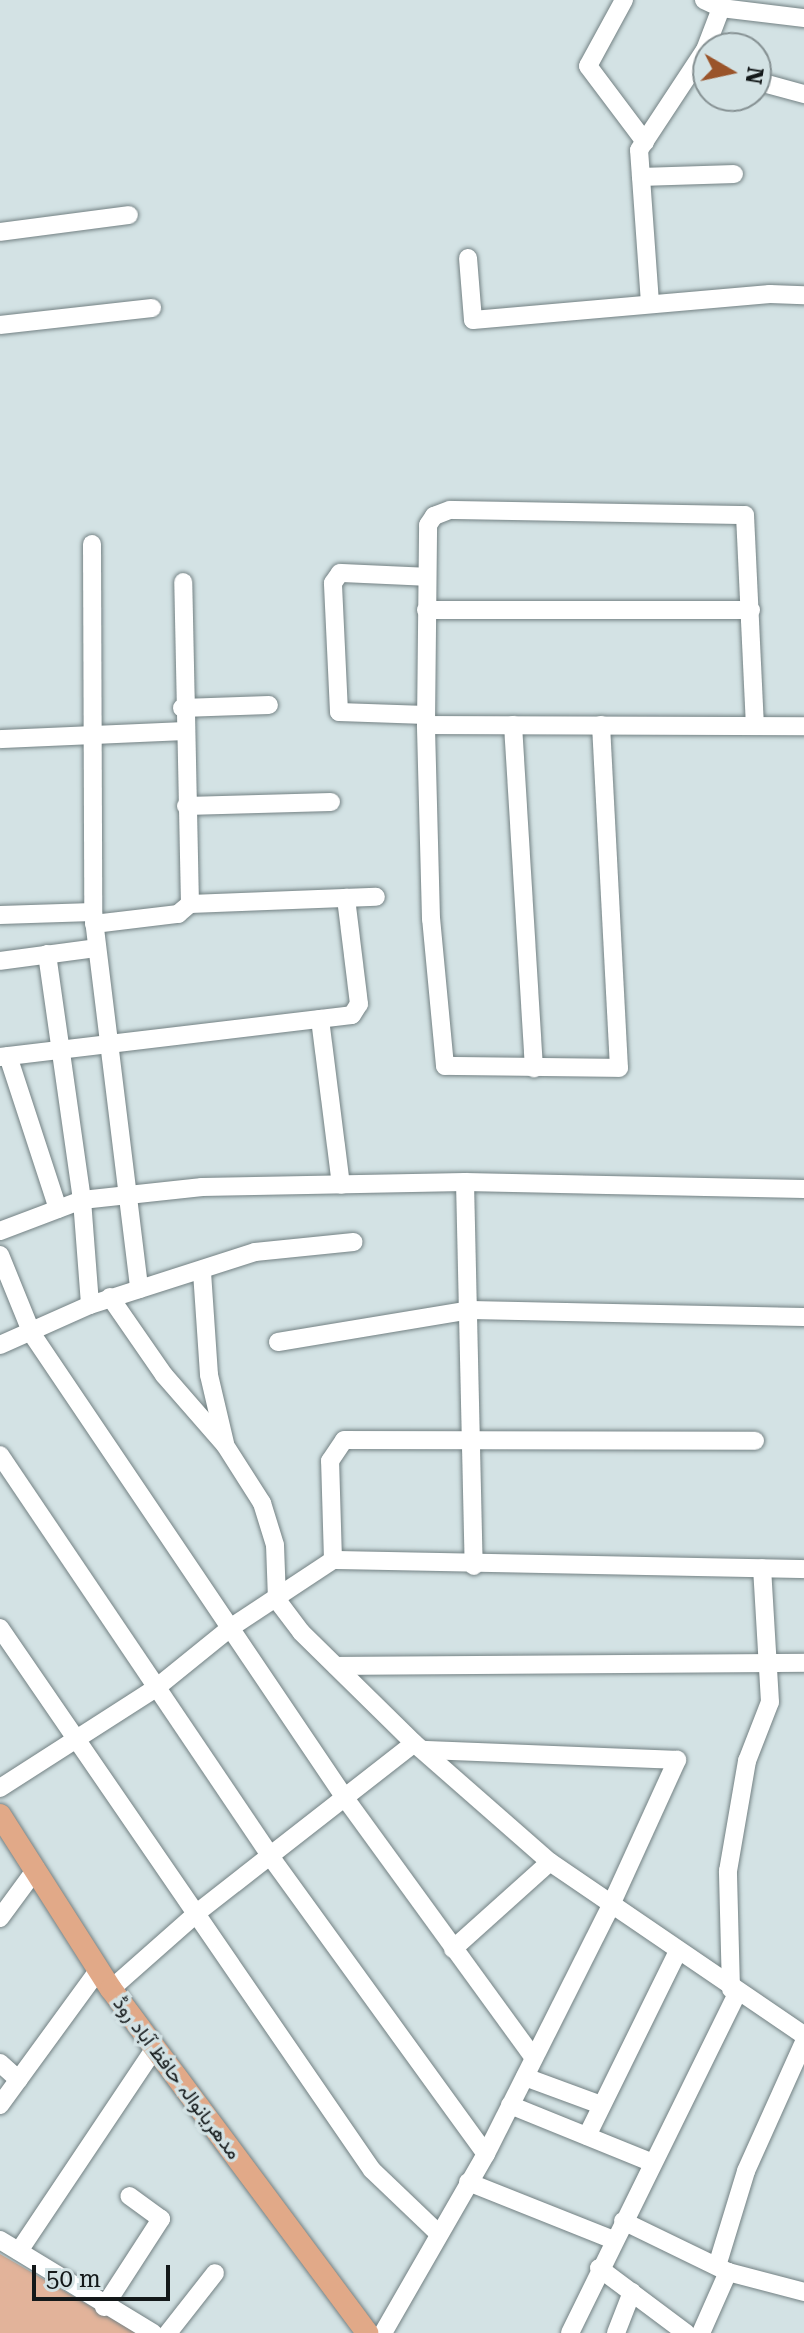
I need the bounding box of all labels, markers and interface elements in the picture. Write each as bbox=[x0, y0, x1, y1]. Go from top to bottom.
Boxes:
north arrow bbox=[692, 32, 772, 112]
text: N bbox=[741, 65, 768, 86]
street label: مدھریانوالہ حافظ آباد روڈ bbox=[108, 1992, 246, 2164]
scale bar bbox=[36, 2249, 174, 2299]
text: 50 m bbox=[46, 2265, 101, 2293]

